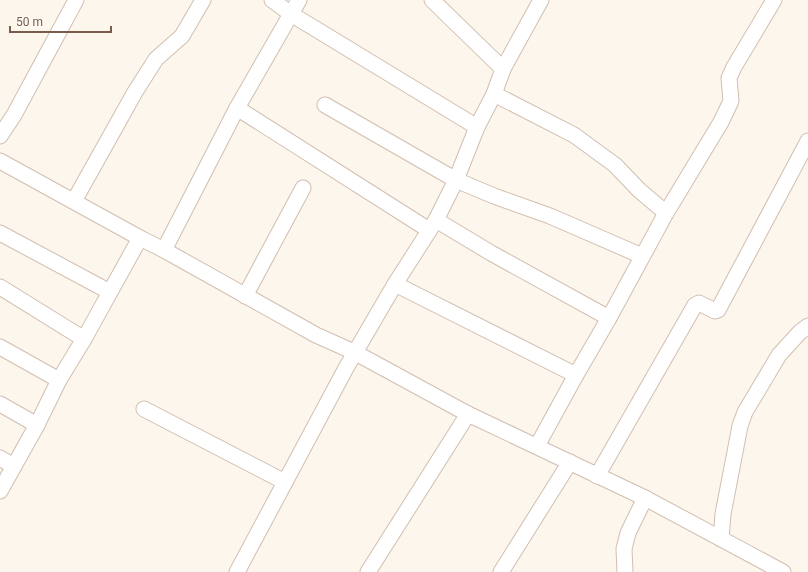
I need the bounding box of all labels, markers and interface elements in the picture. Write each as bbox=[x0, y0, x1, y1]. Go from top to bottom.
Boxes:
scale bar bbox=[10, 8, 111, 34]
text: 50 m bbox=[16, 15, 43, 29]

